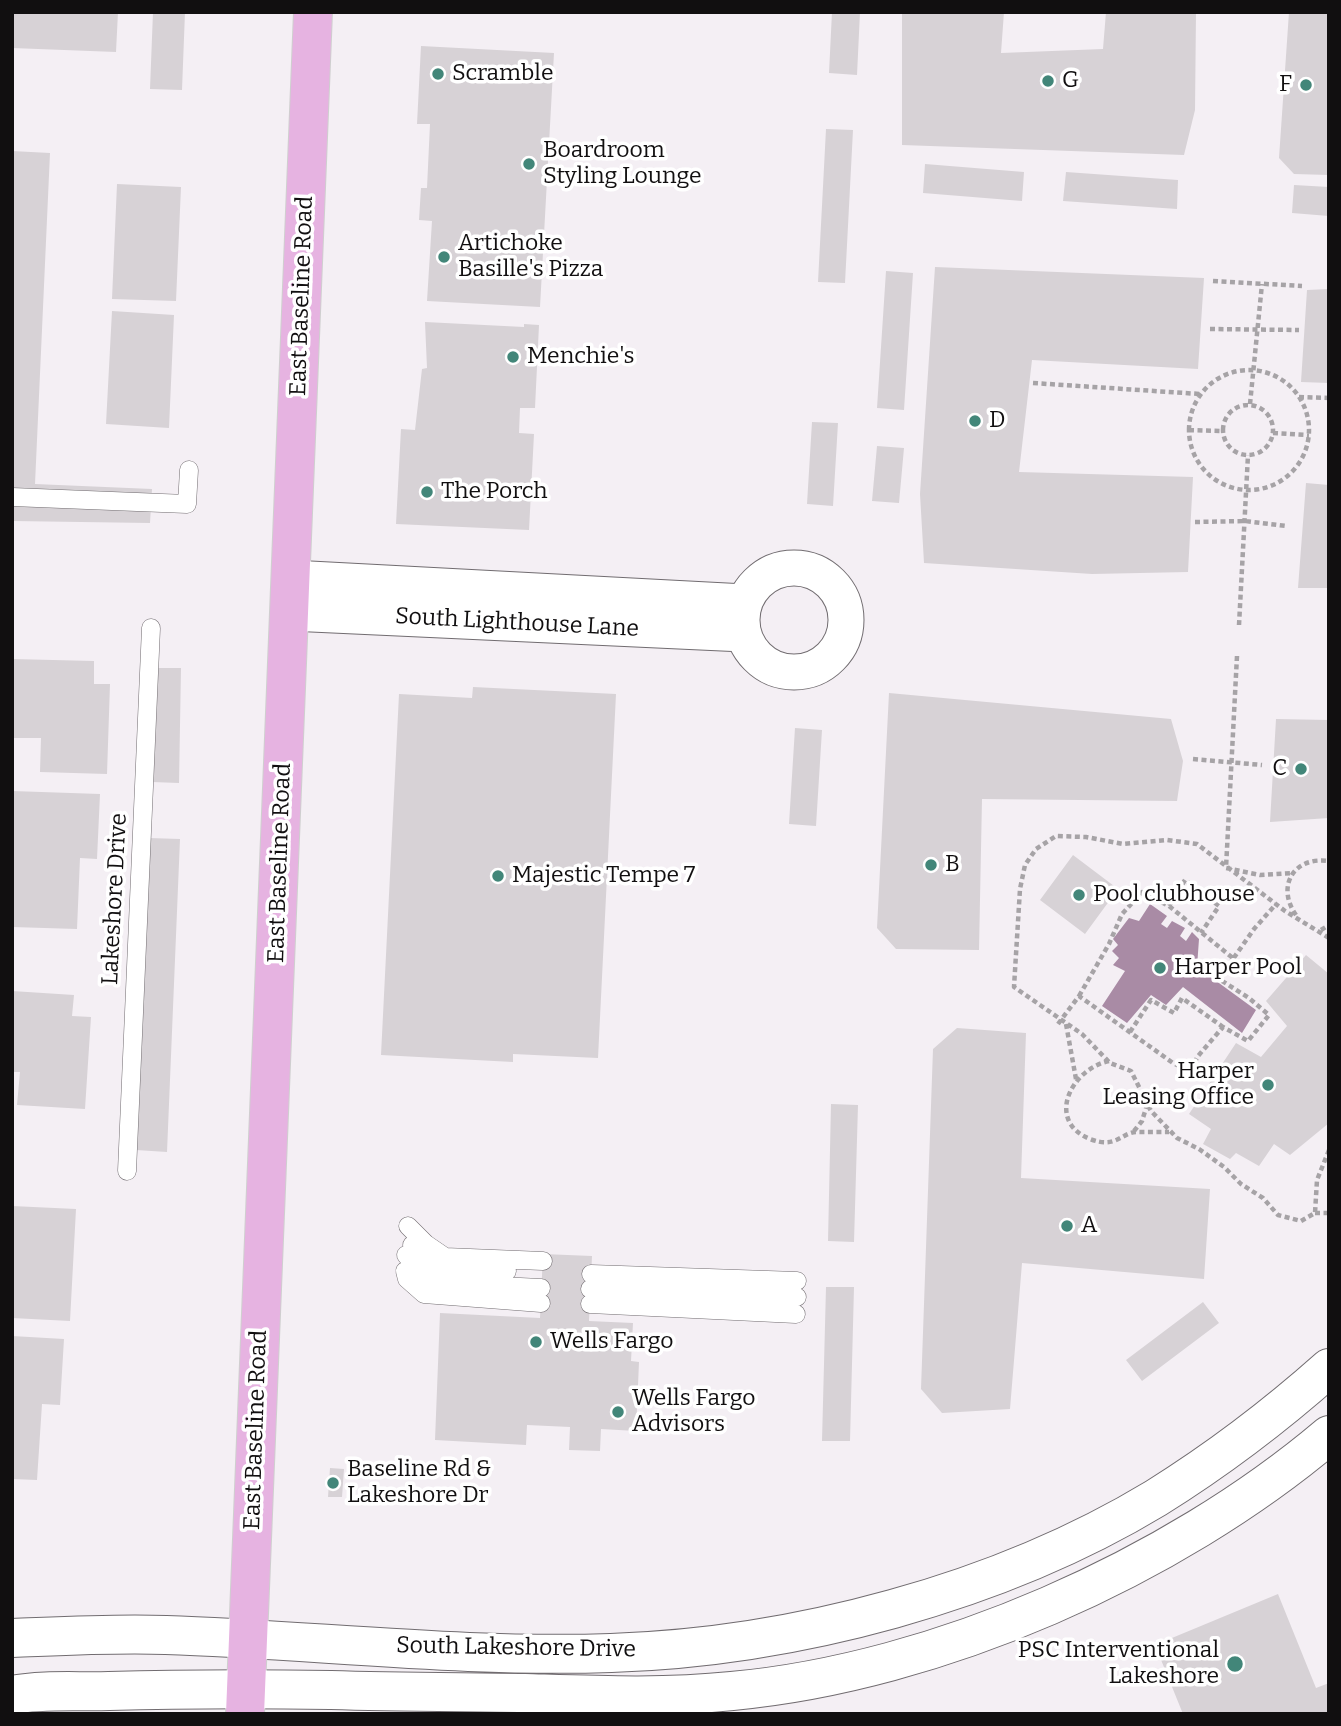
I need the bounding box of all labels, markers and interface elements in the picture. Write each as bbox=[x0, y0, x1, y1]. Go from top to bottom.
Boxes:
place label: Scramble bbox=[452, 60, 553, 88]
marker: Scramble bbox=[430, 66, 446, 82]
place label: G bbox=[1062, 67, 1079, 95]
place label: F bbox=[1279, 71, 1292, 99]
marker: G bbox=[1040, 73, 1056, 89]
marker: F bbox=[1298, 77, 1314, 93]
place label: Boardroom Styling Lounge bbox=[543, 137, 702, 191]
marker: Boardroom Styling Lounge bbox=[521, 156, 537, 172]
street label: East Baseline Road bbox=[285, 196, 319, 396]
place label: Artichoke Basille's Pizza bbox=[458, 230, 603, 284]
marker: Artichoke Basille's Pizza bbox=[436, 249, 452, 265]
place label: Menchie's bbox=[527, 343, 635, 371]
marker: Menchie's bbox=[505, 349, 521, 365]
place label: D bbox=[989, 407, 1006, 435]
marker: D bbox=[967, 413, 983, 429]
place label: The Porch bbox=[441, 478, 548, 506]
marker: The Porch bbox=[419, 484, 435, 500]
street label: South Lighthouse Lane bbox=[394, 603, 640, 643]
place label: C bbox=[1272, 755, 1287, 783]
marker: C bbox=[1293, 761, 1309, 777]
street label: East Baseline Road bbox=[263, 763, 297, 963]
street label: Lakeshore Drive bbox=[97, 812, 133, 986]
place label: B bbox=[945, 851, 960, 879]
marker: B bbox=[923, 857, 939, 873]
place label: Majestic Tempe 7 bbox=[512, 862, 695, 890]
marker: Majestic Tempe 7 bbox=[490, 868, 506, 884]
place label: Pool clubhouse bbox=[1093, 881, 1255, 909]
marker: Pool clubhouse bbox=[1071, 887, 1087, 903]
place label: Harper Pool bbox=[1174, 954, 1302, 982]
marker: Harper Pool bbox=[1152, 960, 1168, 976]
place label: Harper Leasing Office bbox=[1102, 1058, 1254, 1112]
marker: Harper Leasing Office bbox=[1260, 1077, 1276, 1093]
place label: A bbox=[1081, 1212, 1097, 1240]
marker: A bbox=[1059, 1218, 1075, 1234]
place label: Wells Fargo bbox=[550, 1328, 674, 1356]
street label: East Baseline Road bbox=[239, 1330, 273, 1530]
marker: Wells Fargo bbox=[528, 1334, 544, 1350]
place label: Wells Fargo Advisors bbox=[632, 1385, 756, 1439]
marker: Wells Fargo Advisors bbox=[610, 1404, 626, 1420]
place label: Baseline Rd & Lakeshore Dr bbox=[347, 1456, 491, 1510]
marker: Baseline Rd & Lakeshore Dr bbox=[325, 1475, 341, 1491]
street label: South Lakeshore Drive bbox=[396, 1632, 636, 1664]
place label: PSC Interventional Lakeshore bbox=[1018, 1637, 1219, 1691]
marker: PSC Interventional Lakeshore bbox=[1225, 1654, 1245, 1674]

